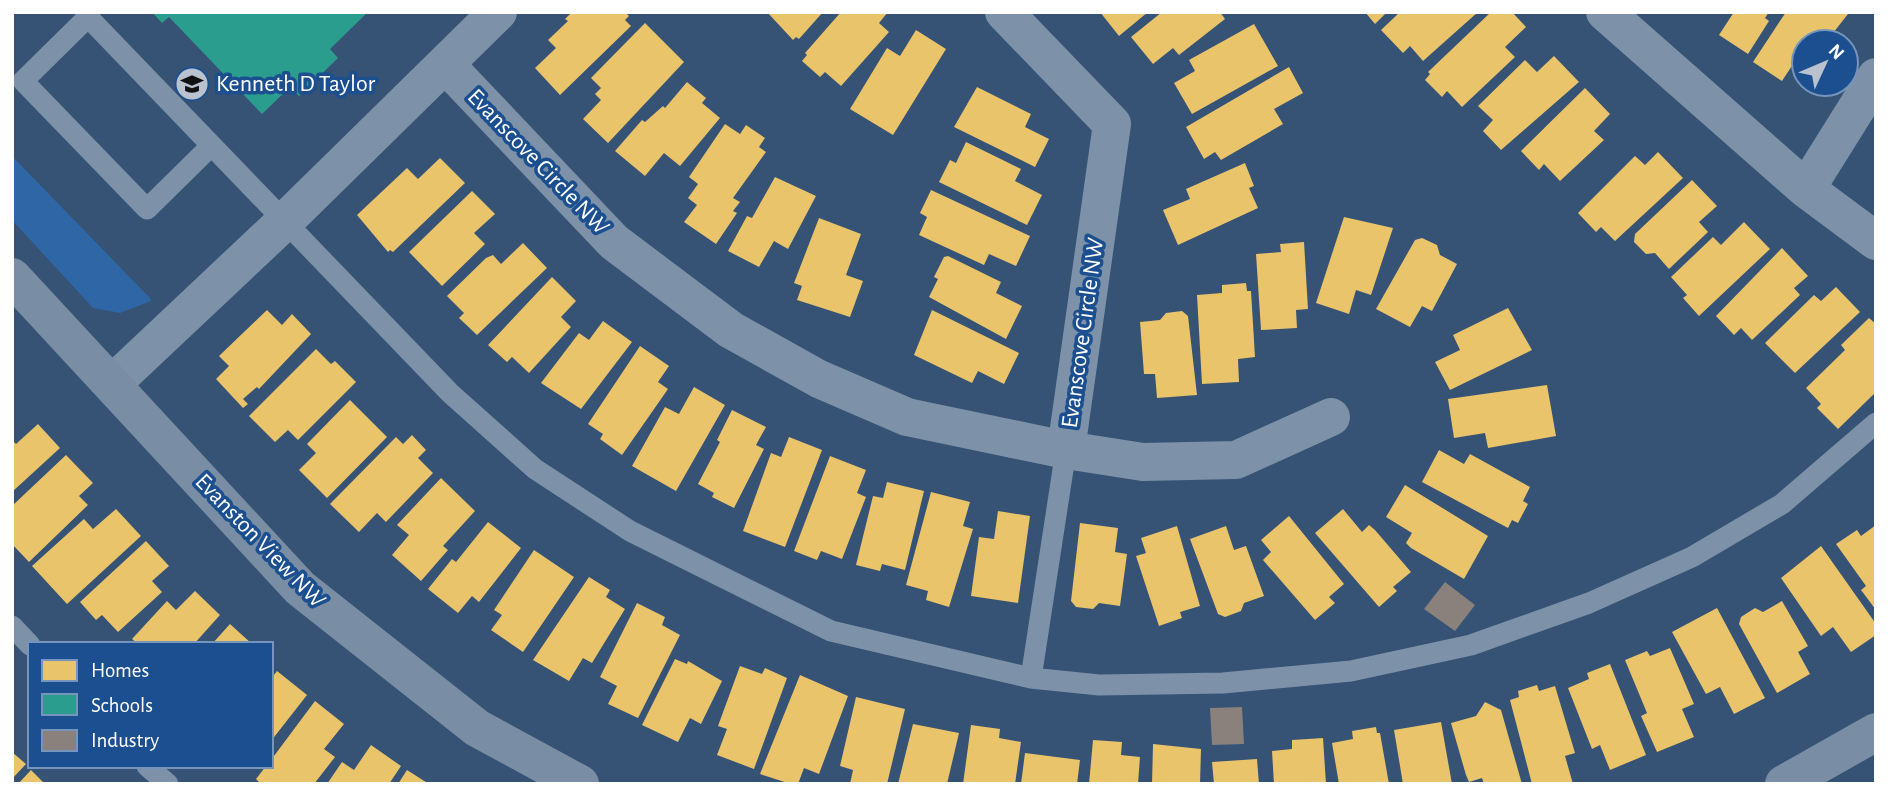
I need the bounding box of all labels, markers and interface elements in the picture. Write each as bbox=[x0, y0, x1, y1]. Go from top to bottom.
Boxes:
north arrow bbox=[1790, 28, 1860, 98]
text: N bbox=[1825, 41, 1848, 64]
school or university icon: Kenneth D Taylor bbox=[173, 65, 211, 103]
place label: Kenneth D Taylor bbox=[216, 72, 375, 96]
street label: Evanscove Circle NW bbox=[463, 85, 614, 240]
street label: Evanscove Circle NW bbox=[1058, 236, 1108, 430]
street label: Evanston View NW bbox=[190, 469, 330, 613]
legend bbox=[28, 642, 273, 768]
text: Homes bbox=[91, 660, 149, 681]
text: Schools bbox=[91, 695, 153, 716]
text: Industry bbox=[91, 730, 159, 751]

